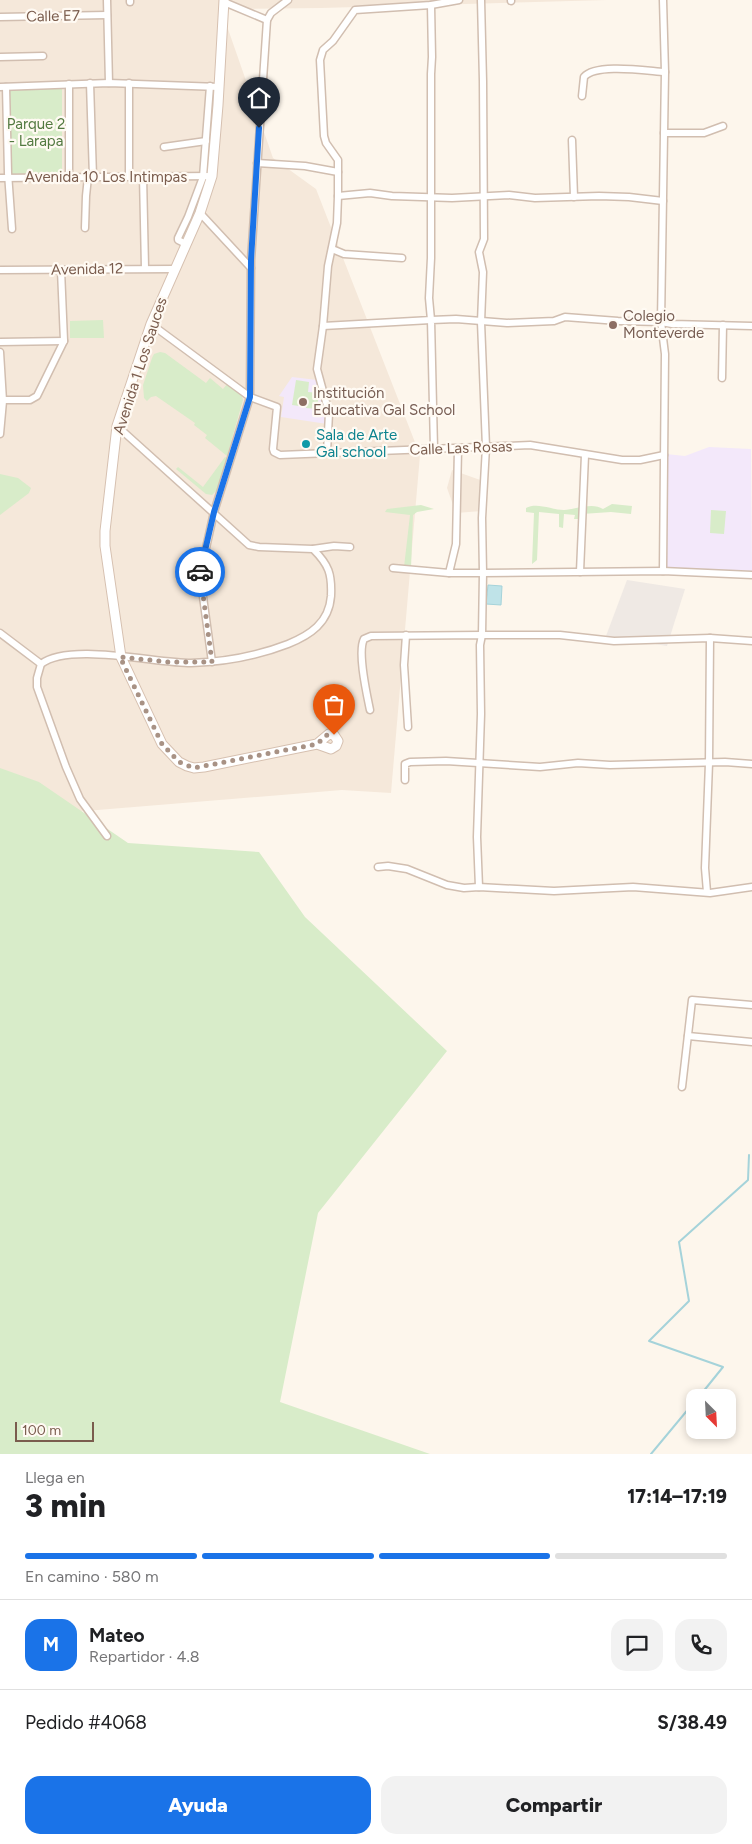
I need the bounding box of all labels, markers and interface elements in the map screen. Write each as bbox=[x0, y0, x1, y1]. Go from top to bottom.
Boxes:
street label: Calle E7 bbox=[26, 7, 80, 25]
pin bbox=[238, 77, 280, 128]
icon: home bbox=[245, 84, 273, 112]
park label: Parque 2 - Larapa bbox=[7, 115, 65, 150]
street label: Avenida 10 Los Intimpas bbox=[25, 168, 187, 186]
street label: Avenida 12 bbox=[51, 259, 123, 279]
street label: Avenida 1 Los Sauces bbox=[109, 295, 171, 437]
place label: Colegio Monteverde bbox=[623, 307, 704, 342]
marker: Colegio Monteverde bbox=[607, 319, 619, 331]
place label: Institución Educativa Gal School bbox=[313, 384, 455, 419]
marker: Institución Educativa Gal School bbox=[297, 396, 309, 408]
place label: Sala de Arte Gal school bbox=[316, 426, 397, 461]
street label: Calle Las Rosas bbox=[409, 437, 513, 459]
marker: Sala de Arte Gal school bbox=[300, 438, 312, 450]
courier bbox=[175, 547, 225, 597]
icon: car bbox=[186, 558, 214, 586]
pin bbox=[313, 684, 355, 735]
icon: bag bbox=[320, 691, 348, 719]
north arrow bbox=[686, 1389, 736, 1439]
map controls bbox=[686, 1389, 736, 1439]
scale bar bbox=[15, 1419, 94, 1442]
text: 100 m bbox=[22, 1422, 61, 1439]
text: Llega en bbox=[25, 1468, 85, 1487]
text: 17:14–17:19 bbox=[627, 1485, 727, 1508]
text: 3 min bbox=[25, 1487, 106, 1525]
text: En camino · 580 m bbox=[25, 1567, 159, 1586]
button: chat bbox=[611, 1619, 663, 1671]
button: phone bbox=[675, 1619, 727, 1671]
text: Mateo bbox=[89, 1624, 144, 1647]
text: M bbox=[43, 1633, 59, 1656]
text: Repartidor · 4.8 bbox=[89, 1647, 200, 1666]
text: Pedido #4068 bbox=[25, 1711, 147, 1734]
text: S/38.49 bbox=[657, 1711, 727, 1734]
button: Ayuda bbox=[25, 1776, 371, 1834]
button: Compartir bbox=[381, 1776, 727, 1834]

